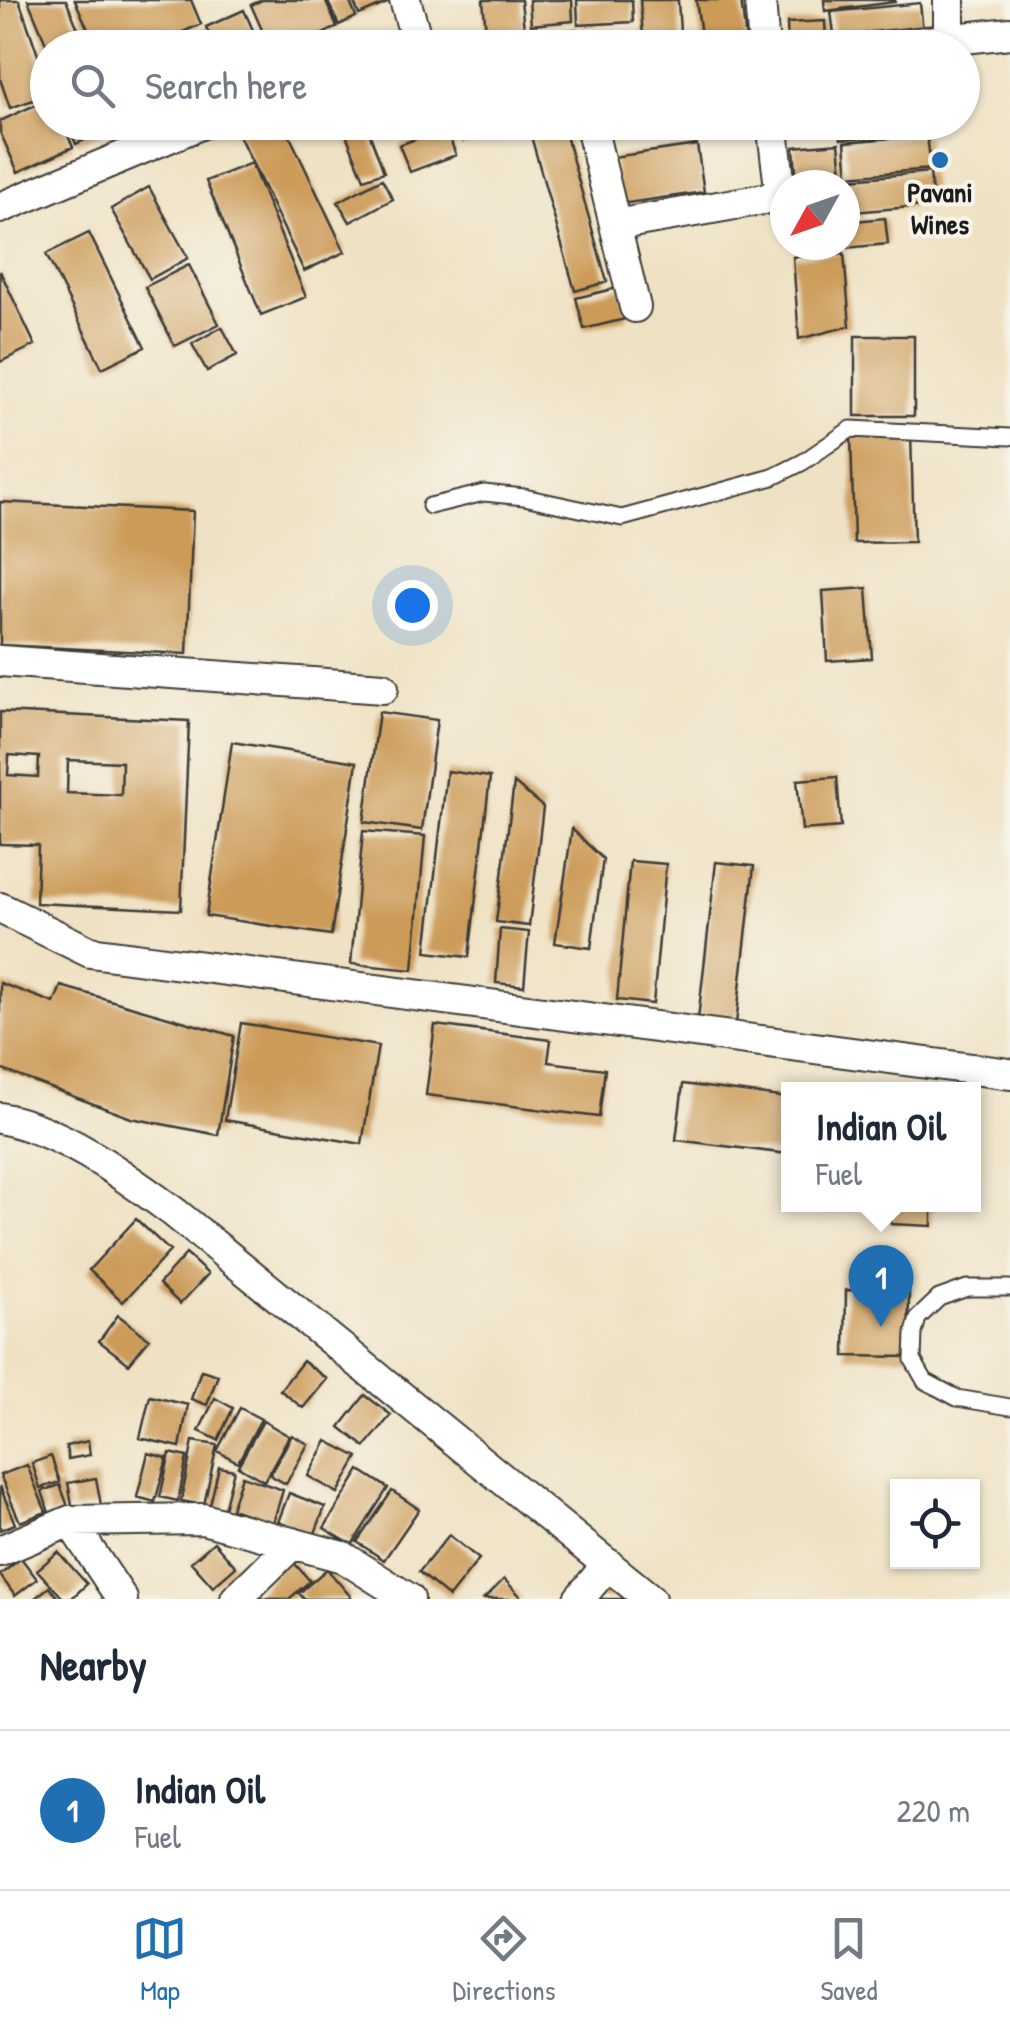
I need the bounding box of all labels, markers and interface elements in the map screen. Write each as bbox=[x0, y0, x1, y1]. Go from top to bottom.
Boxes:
search box bbox=[30, 30, 980, 140]
icon: search bbox=[65, 58, 120, 113]
text: Search here bbox=[145, 59, 307, 111]
marker: Pavani Wines bbox=[929, 149, 951, 171]
north arrow bbox=[770, 170, 860, 260]
place label: Pavani Wines bbox=[907, 173, 973, 243]
your location bbox=[387, 580, 438, 631]
popup bbox=[781, 1082, 981, 1212]
text: Indian Oil bbox=[816, 1100, 946, 1152]
text: Fuel bbox=[816, 1152, 862, 1195]
pin: 1 bbox=[848, 1244, 914, 1327]
map controls bbox=[890, 1479, 980, 1569]
button: locate bbox=[890, 1479, 980, 1569]
text: Nearby bbox=[40, 1636, 147, 1693]
text: Indian Oil bbox=[135, 1763, 265, 1815]
text: 1 bbox=[67, 1789, 78, 1832]
text: 220 m bbox=[897, 1789, 970, 1832]
text: Fuel bbox=[135, 1815, 181, 1858]
tab: Map bbox=[132, 1911, 187, 2009]
tab: Directions bbox=[452, 1911, 555, 2009]
tab: Saved bbox=[820, 1911, 878, 2009]

